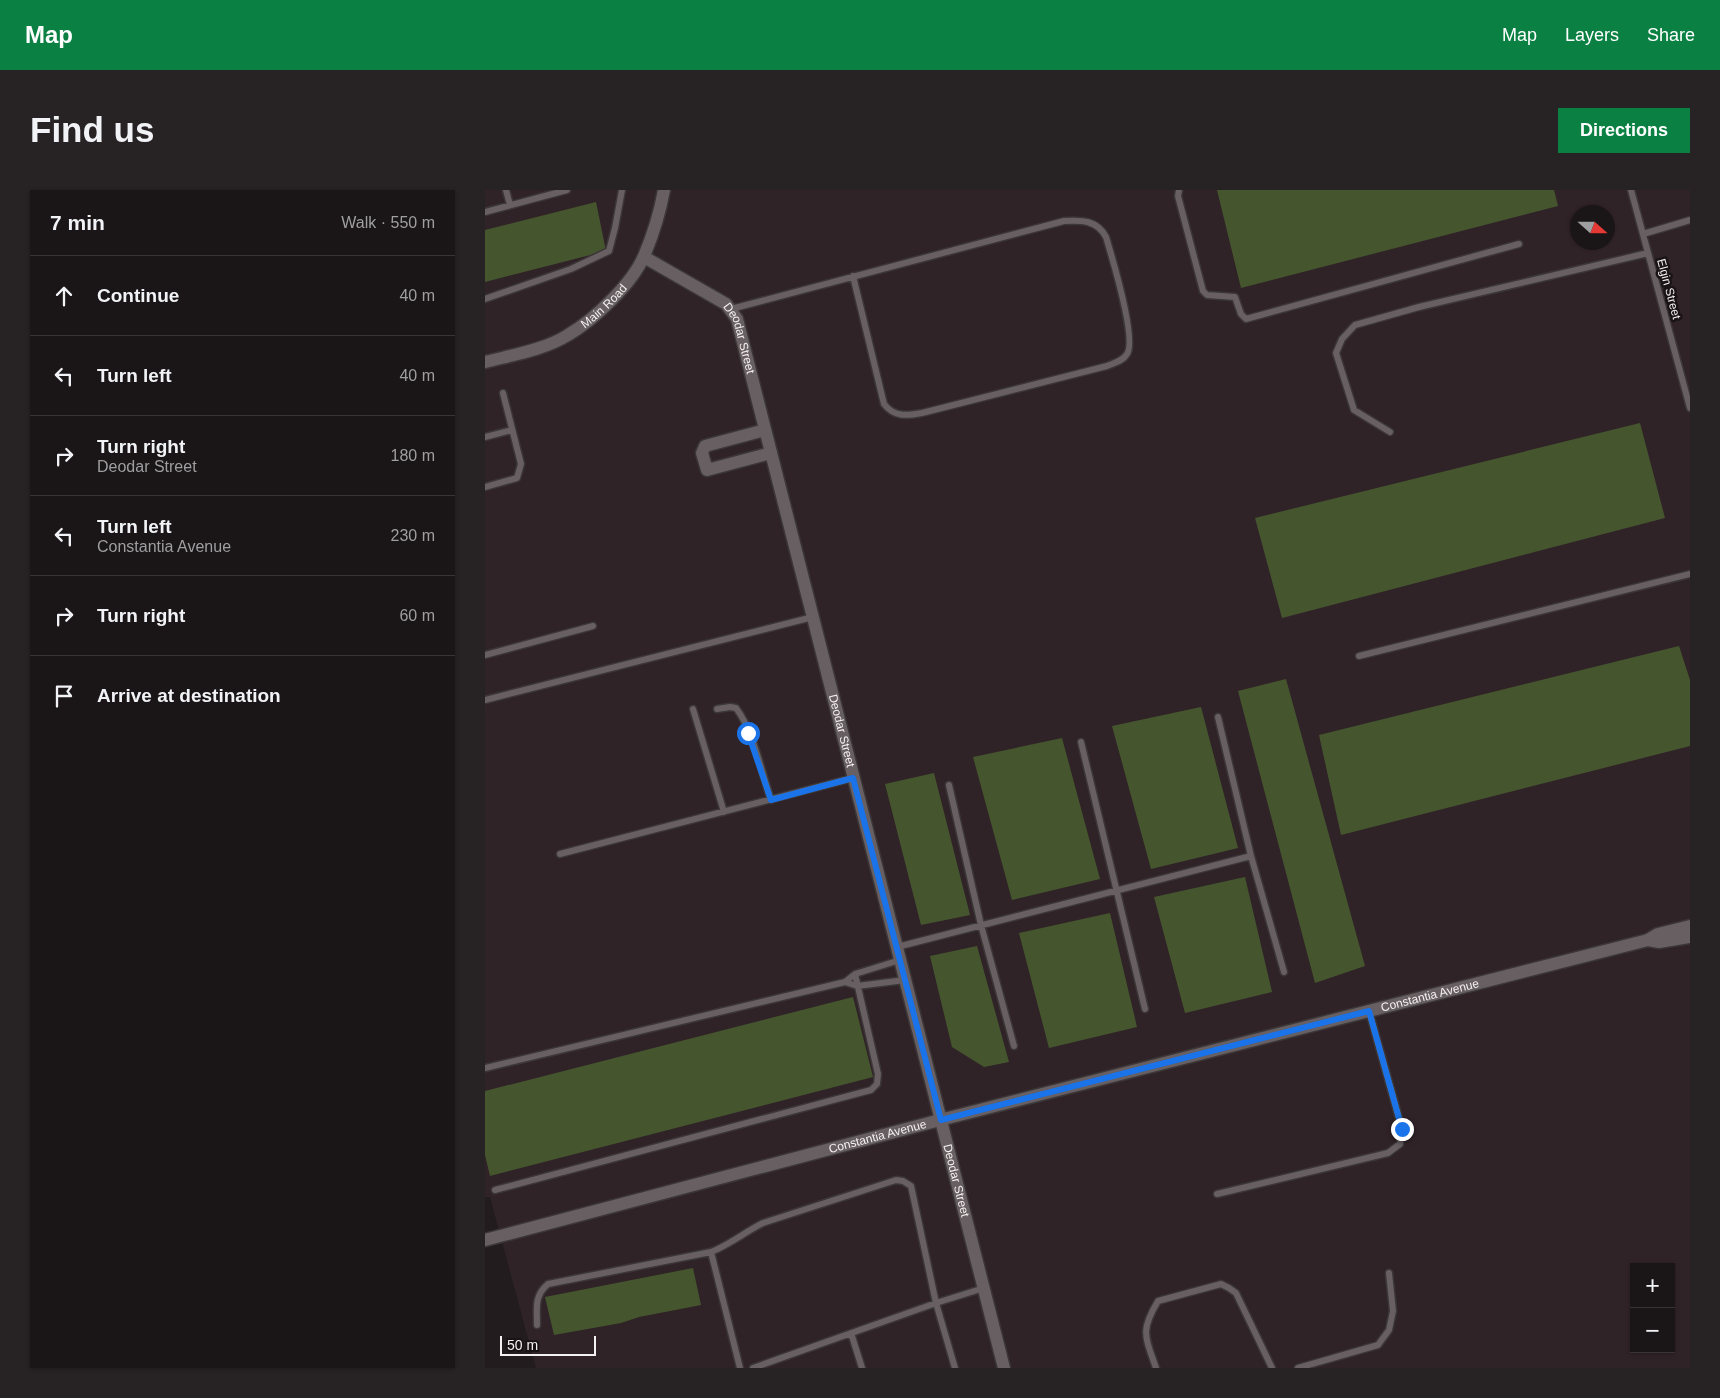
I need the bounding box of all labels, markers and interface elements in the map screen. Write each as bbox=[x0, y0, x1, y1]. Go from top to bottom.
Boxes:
text: Map bbox=[25, 21, 73, 48]
text: Map bbox=[1502, 25, 1537, 45]
text: Layers bbox=[1565, 25, 1619, 45]
text: Share bbox=[1647, 25, 1695, 45]
button: Directions bbox=[1558, 108, 1690, 153]
text: Find us bbox=[30, 110, 154, 149]
north arrow bbox=[1570, 205, 1615, 250]
text: 7 min bbox=[50, 211, 105, 234]
text: Walk · 550 m bbox=[341, 214, 435, 231]
street label: Elgin Street bbox=[1654, 257, 1684, 321]
street label: Main Road bbox=[578, 281, 630, 331]
icon: ahead bbox=[50, 282, 78, 310]
text: Continue bbox=[97, 285, 179, 306]
text: 40 m bbox=[399, 287, 435, 304]
street label: Deodar Street bbox=[720, 300, 758, 376]
icon: left bbox=[50, 362, 78, 390]
text: Turn left bbox=[97, 365, 172, 386]
text: 40 m bbox=[399, 367, 435, 384]
text: Turn right bbox=[97, 436, 185, 457]
icon: right bbox=[50, 442, 78, 470]
text: 180 m bbox=[391, 447, 435, 464]
text: Deodar Street bbox=[97, 458, 197, 475]
text: Turn left bbox=[97, 516, 172, 537]
icon: left bbox=[50, 522, 78, 550]
text: 230 m bbox=[391, 527, 435, 544]
text: Constantia Avenue bbox=[97, 538, 231, 555]
icon: right bbox=[50, 602, 78, 630]
text: Turn right bbox=[97, 605, 185, 626]
text: 60 m bbox=[399, 607, 435, 624]
icon: arrive bbox=[50, 682, 78, 710]
text: Arrive at destination bbox=[97, 685, 281, 706]
street label: Deodar Street bbox=[826, 693, 858, 769]
route start bbox=[737, 722, 760, 745]
street label: Constantia Avenue bbox=[1379, 976, 1481, 1015]
street label: Constantia Avenue bbox=[827, 1117, 928, 1156]
route end bbox=[1391, 1118, 1414, 1141]
street label: Deodar Street bbox=[940, 1142, 972, 1219]
map controls bbox=[1630, 1263, 1675, 1353]
button: + bbox=[1630, 1263, 1675, 1308]
button: − bbox=[1630, 1308, 1675, 1353]
scale bar bbox=[500, 1333, 596, 1356]
text: 50 m bbox=[507, 1337, 538, 1353]

